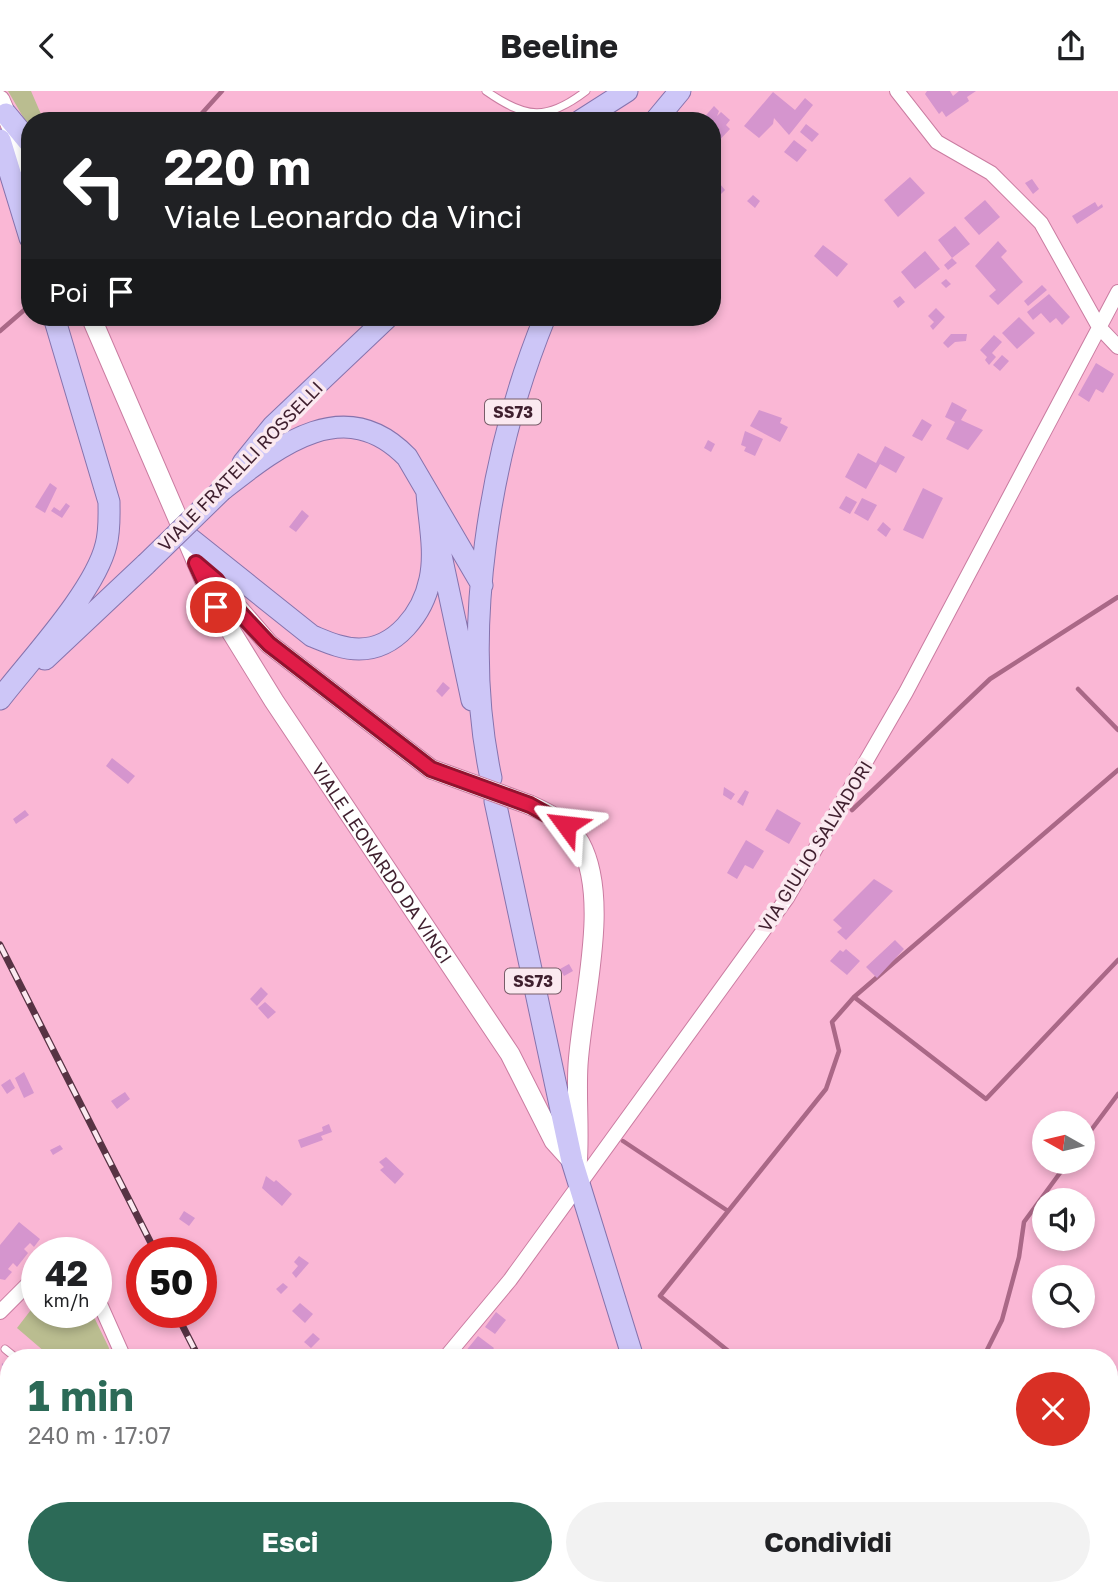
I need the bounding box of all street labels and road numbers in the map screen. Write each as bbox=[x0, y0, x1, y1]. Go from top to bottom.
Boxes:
street label: VIALE FRATELLI ROSSELLI bbox=[153, 376, 327, 556]
road number: SS73 bbox=[485, 399, 541, 425]
street label: VIA GIULIO SALVADORI bbox=[753, 756, 877, 936]
street label: VIALE LEONARDO DA VINCI bbox=[307, 758, 457, 967]
road number: SS73 bbox=[505, 968, 561, 993]

